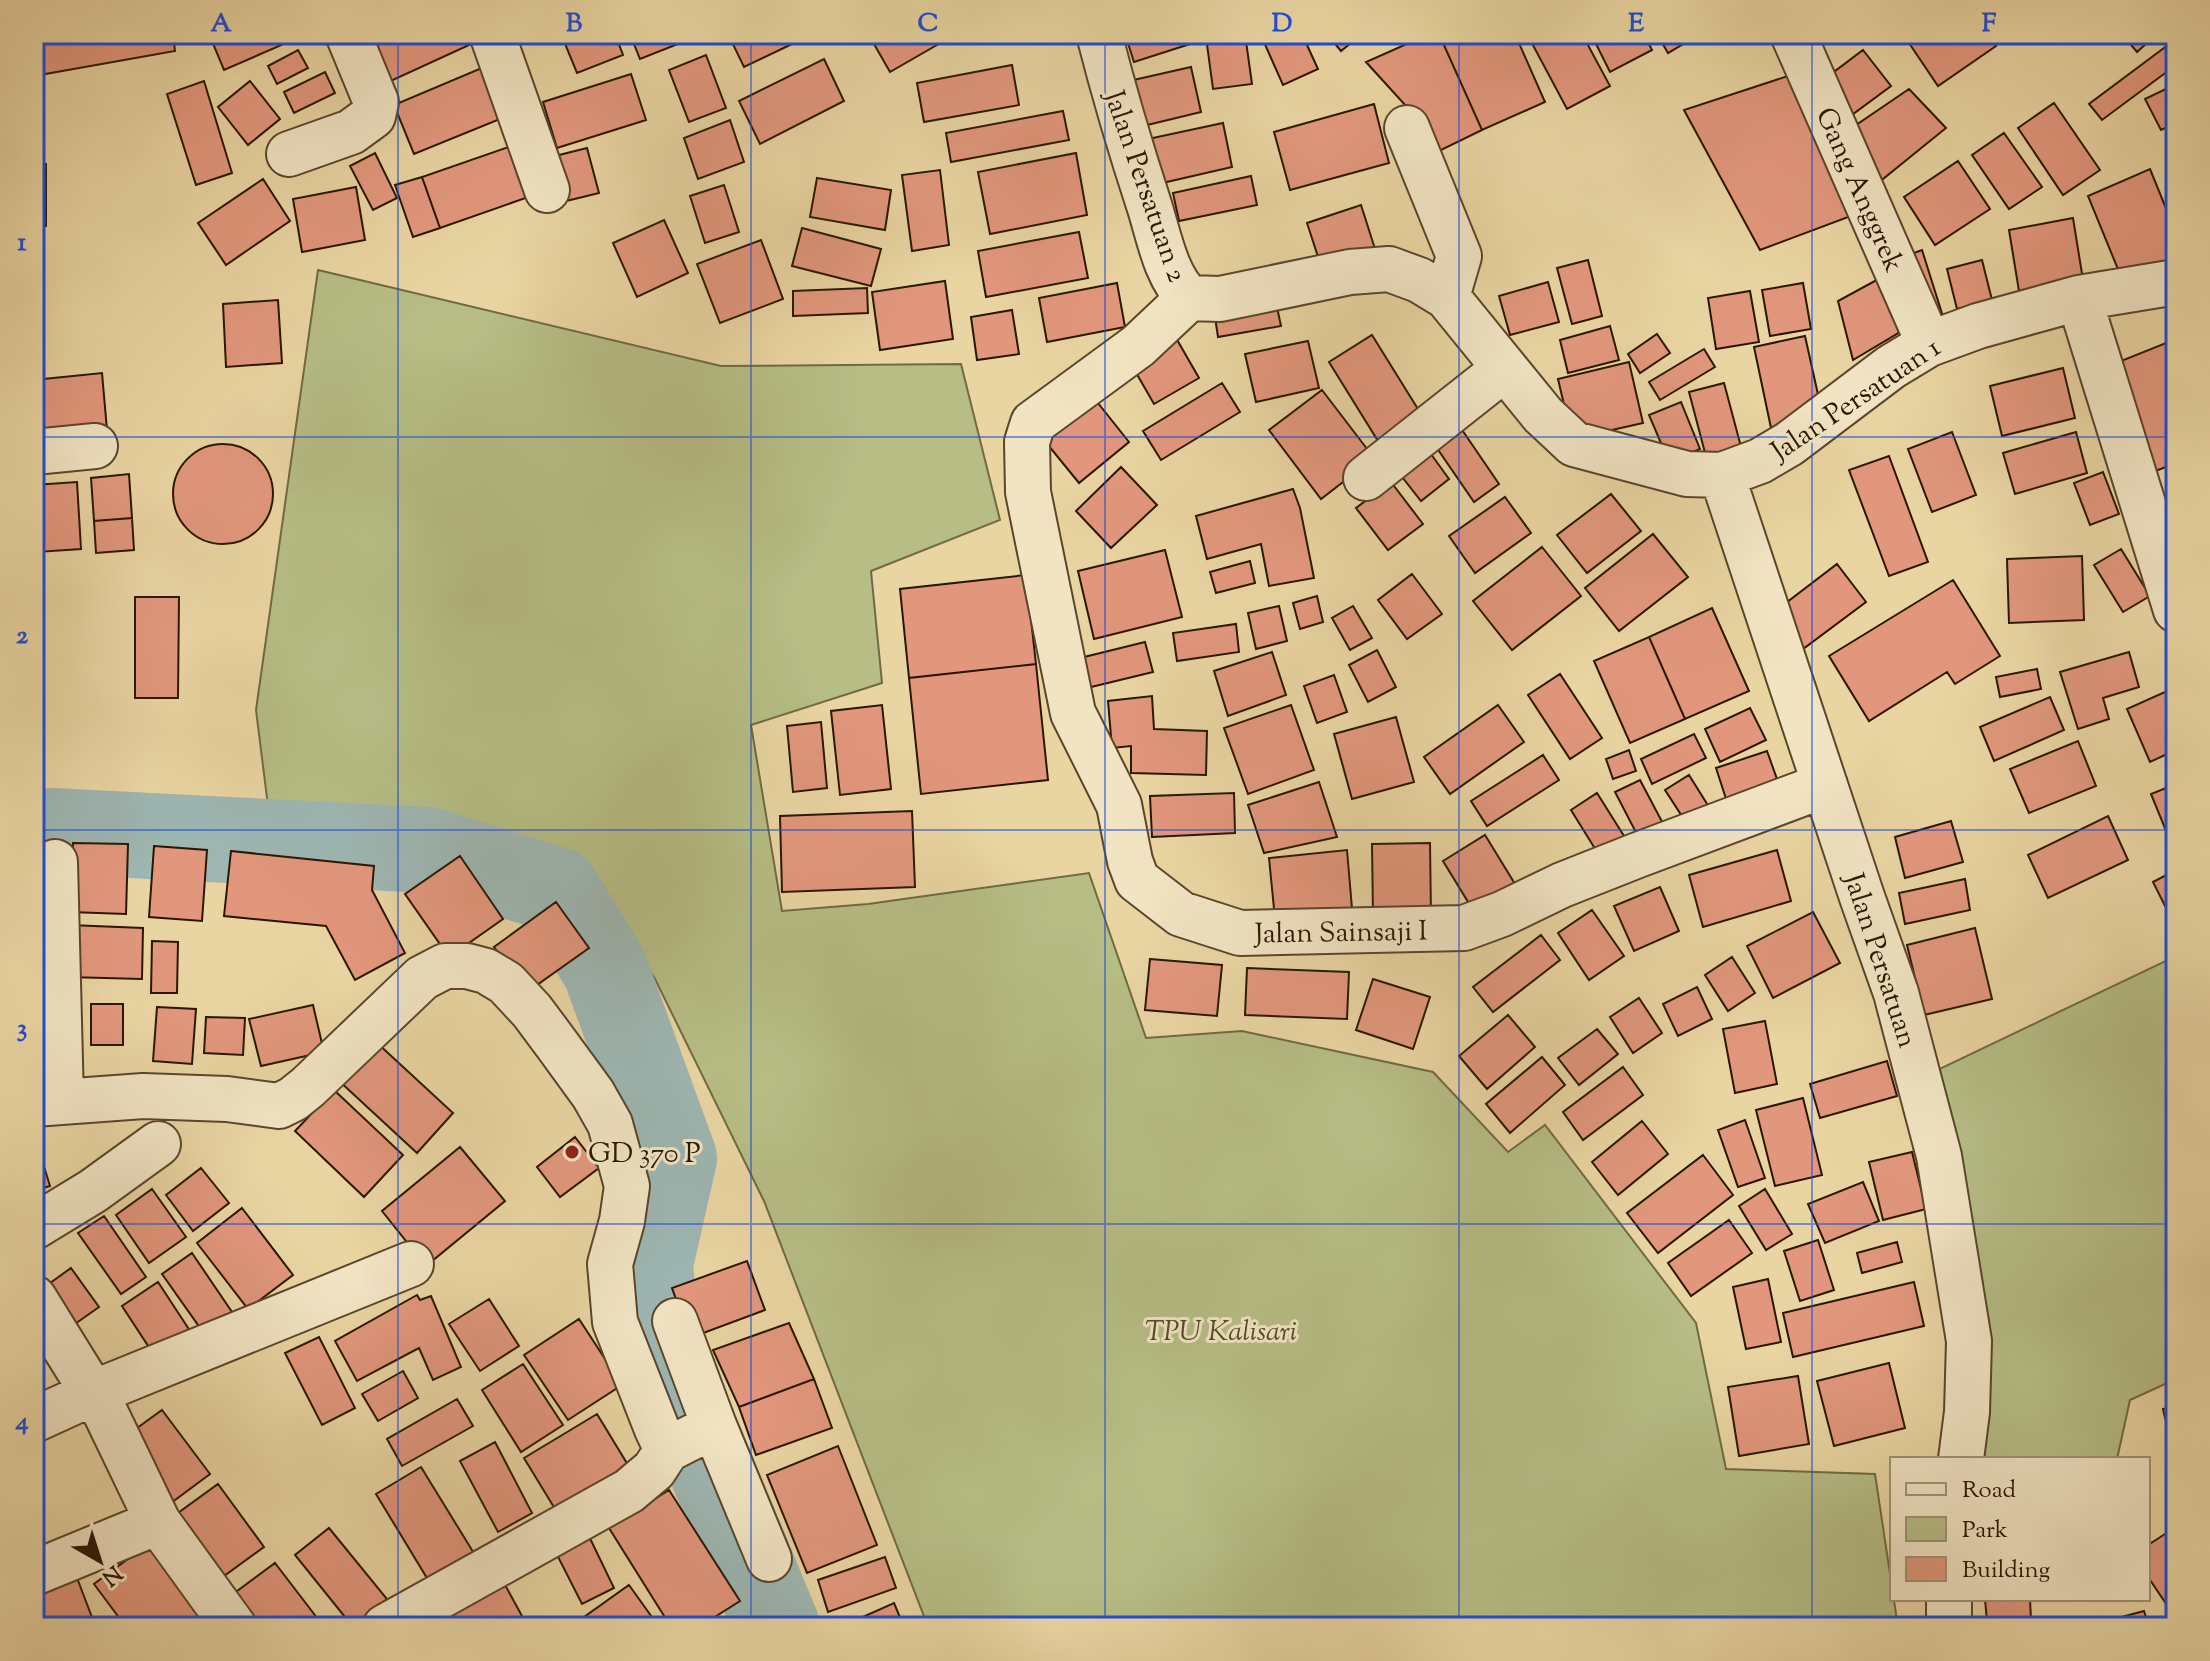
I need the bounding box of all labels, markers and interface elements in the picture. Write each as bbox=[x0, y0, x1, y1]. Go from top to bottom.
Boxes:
text: A bbox=[210, 6, 232, 43]
text: B bbox=[566, 6, 583, 43]
text: C bbox=[918, 6, 938, 43]
text: D bbox=[1272, 6, 1292, 43]
text: E bbox=[1628, 6, 1644, 43]
text: F bbox=[1982, 6, 1997, 43]
street label: Jalan Persatuan 2 bbox=[1092, 84, 1196, 288]
street label: Gang Anggrek bbox=[1804, 101, 1912, 279]
text: 1 bbox=[18, 225, 27, 262]
street label: Jalan Persatuan 1 bbox=[1762, 329, 1949, 473]
text: 2 bbox=[16, 618, 29, 655]
street label: Jalan Persatuan bbox=[1832, 867, 1926, 1053]
street label: Jalan Sainsaji I bbox=[1252, 912, 1428, 956]
text: 3 bbox=[17, 1011, 27, 1048]
place label: GD 370 P bbox=[588, 1135, 700, 1175]
marker: GD 370 P bbox=[563, 1143, 581, 1161]
park label: TPU Kalisari bbox=[1145, 1313, 1297, 1353]
text: 4 bbox=[14, 1404, 29, 1441]
legend bbox=[1890, 1457, 2150, 1601]
text: Road bbox=[1962, 1474, 2016, 1508]
text: Park bbox=[1962, 1514, 2008, 1548]
north arrow bbox=[60, 1521, 140, 1601]
text: Building bbox=[1962, 1554, 2051, 1588]
text: N bbox=[93, 1556, 128, 1592]

